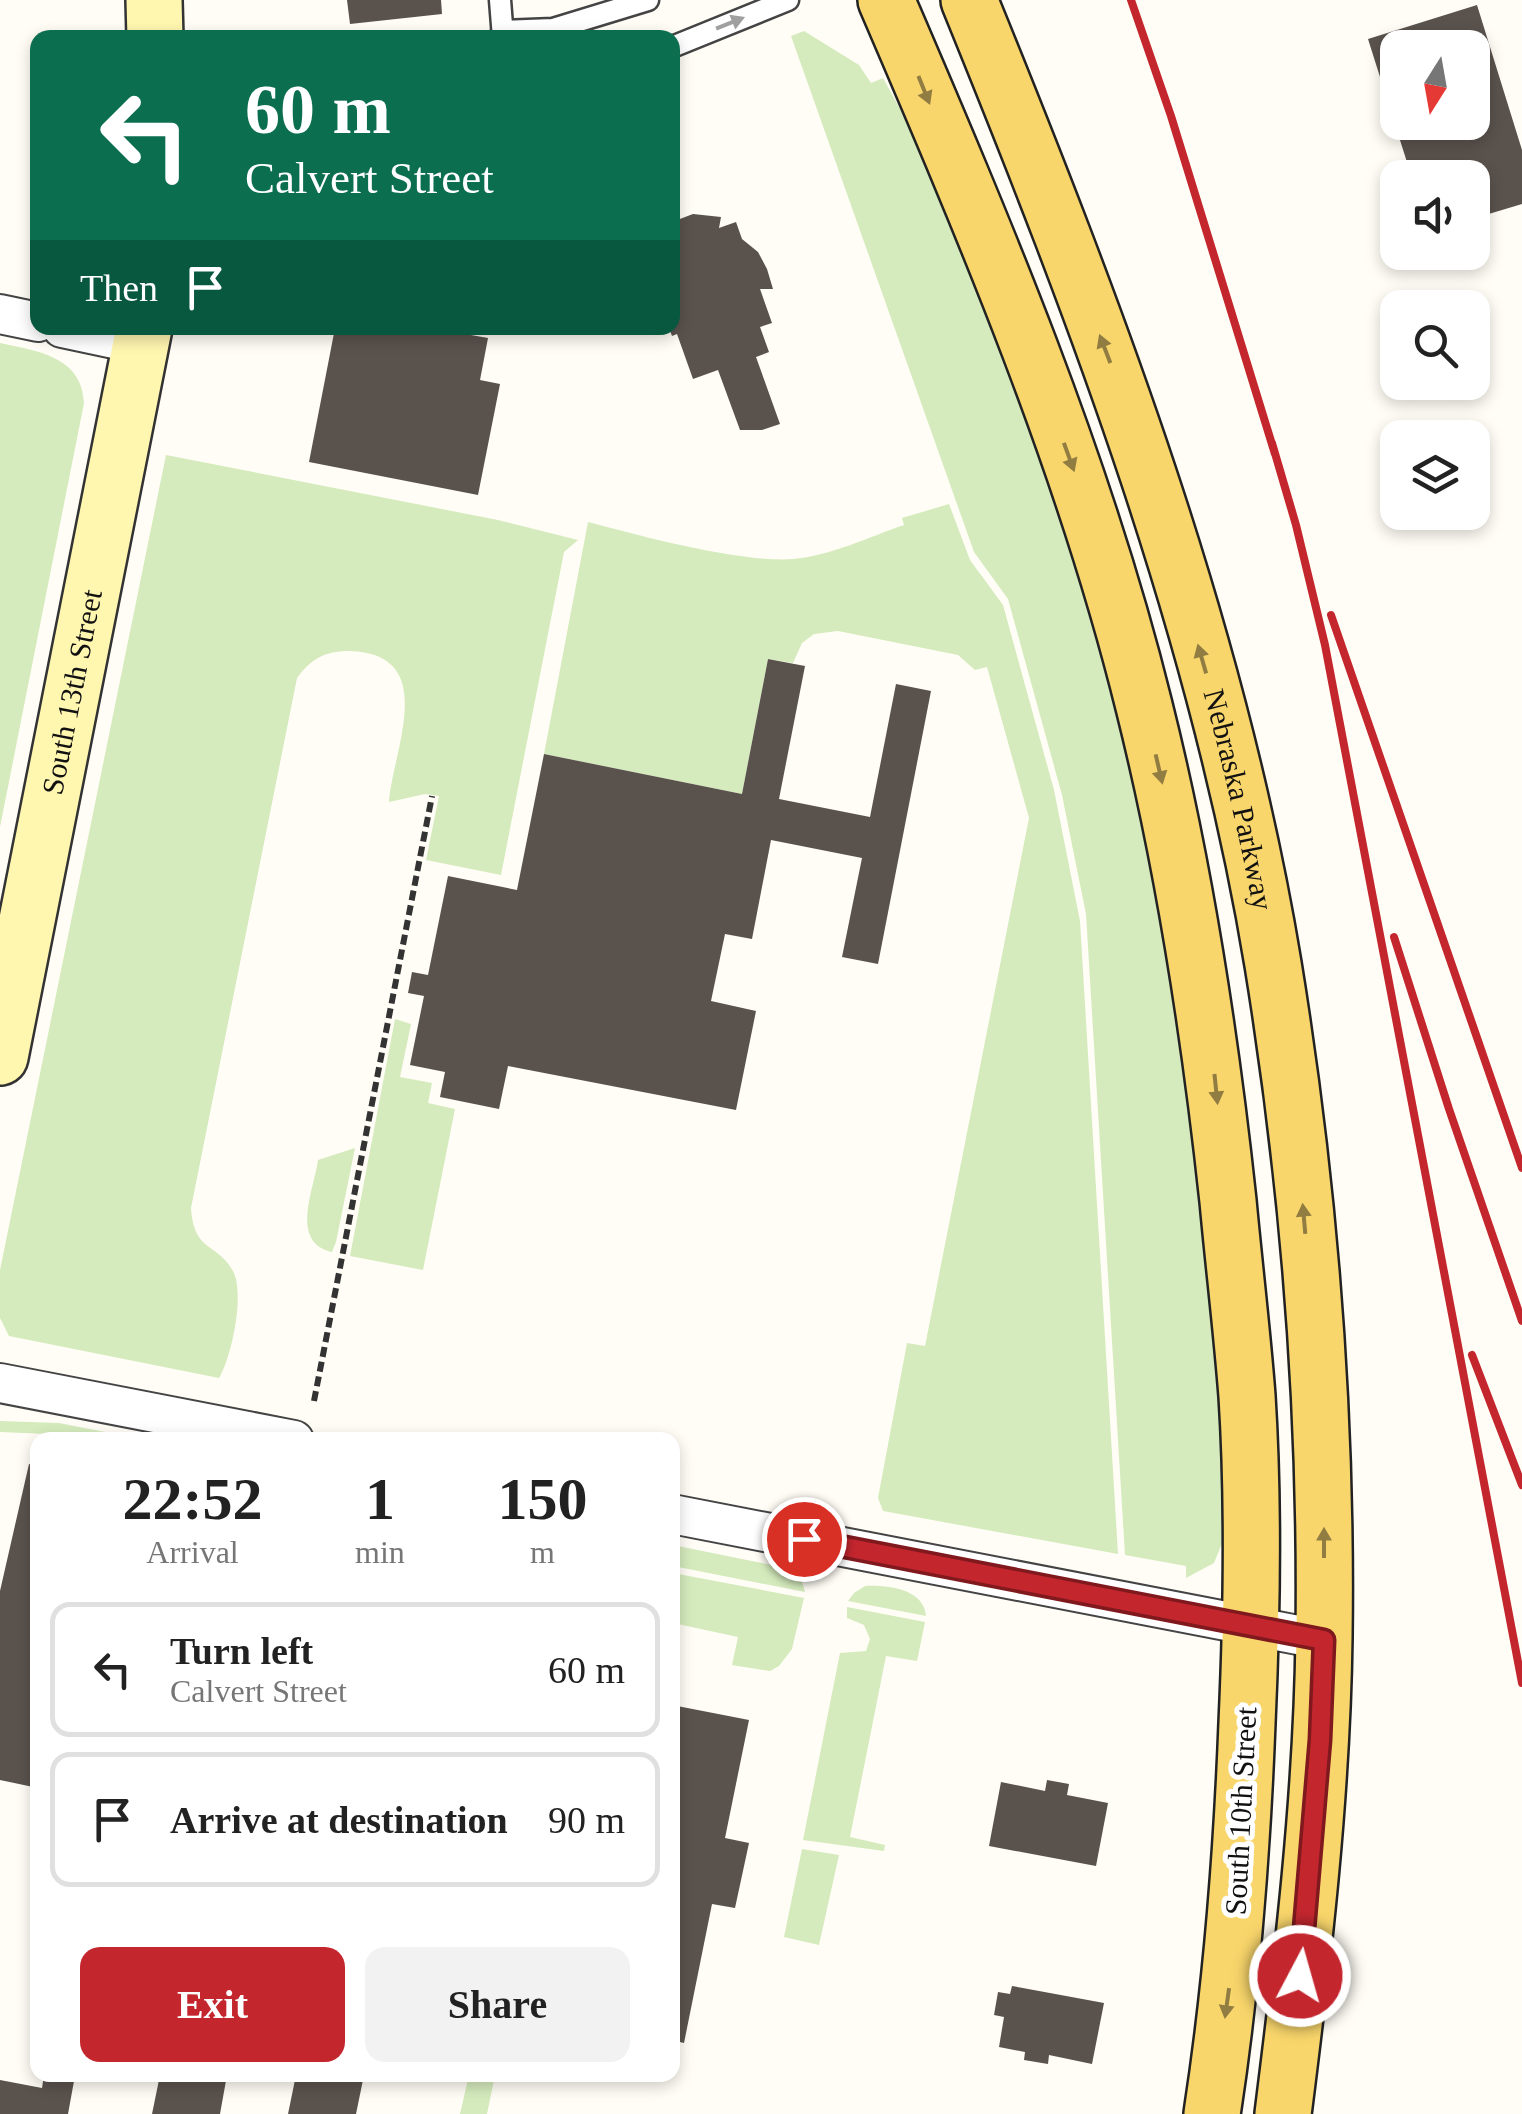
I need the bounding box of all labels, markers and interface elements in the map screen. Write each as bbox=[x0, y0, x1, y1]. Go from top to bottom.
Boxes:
one-way arrow bbox=[716, 15, 746, 31]
north arrow bbox=[1380, 30, 1490, 140]
map controls bbox=[1380, 30, 1490, 530]
icon: left bbox=[80, 70, 210, 200]
text: 60 m bbox=[245, 71, 391, 148]
one-way arrow bbox=[917, 75, 933, 105]
text: Calvert Street bbox=[245, 153, 494, 203]
button: sound bbox=[1380, 160, 1490, 270]
icon: arrive bbox=[178, 260, 233, 315]
text: Then bbox=[80, 267, 158, 309]
button: search bbox=[1380, 290, 1490, 400]
one-way arrow bbox=[1097, 333, 1113, 363]
button: layers bbox=[1380, 420, 1490, 530]
one-way arrow bbox=[1062, 443, 1077, 473]
street label: South 13th Street bbox=[35, 586, 108, 797]
one-way arrow bbox=[1194, 643, 1210, 674]
street label: Nebraska Parkway bbox=[1198, 685, 1280, 913]
one-way arrow bbox=[1152, 754, 1167, 785]
one-way arrow bbox=[1208, 1074, 1224, 1106]
one-way arrow bbox=[1296, 1202, 1312, 1234]
text: 22:52 bbox=[123, 1466, 263, 1532]
text: 1 bbox=[365, 1466, 395, 1532]
text: 150 bbox=[497, 1466, 587, 1532]
pin bbox=[762, 1497, 847, 1582]
icon: arrive bbox=[777, 1512, 832, 1567]
one-way arrow bbox=[1316, 1526, 1332, 1558]
text: Arrival bbox=[146, 1534, 239, 1570]
text: min bbox=[355, 1534, 405, 1570]
text: m bbox=[530, 1534, 555, 1570]
text: Turn left bbox=[170, 1630, 313, 1672]
icon: left bbox=[85, 1642, 140, 1697]
text: 60 m bbox=[548, 1649, 625, 1691]
text: Calvert Street bbox=[170, 1673, 347, 1709]
street label: South 10th Street bbox=[1219, 1705, 1262, 1916]
icon: arrive bbox=[85, 1792, 140, 1847]
text: Arrive at destination bbox=[170, 1799, 508, 1841]
text: 90 m bbox=[548, 1799, 625, 1841]
position arrow bbox=[1248, 1924, 1352, 2028]
button: Exit bbox=[80, 1947, 345, 2062]
button: Share bbox=[365, 1947, 630, 2062]
one-way arrow bbox=[1219, 1987, 1235, 2019]

